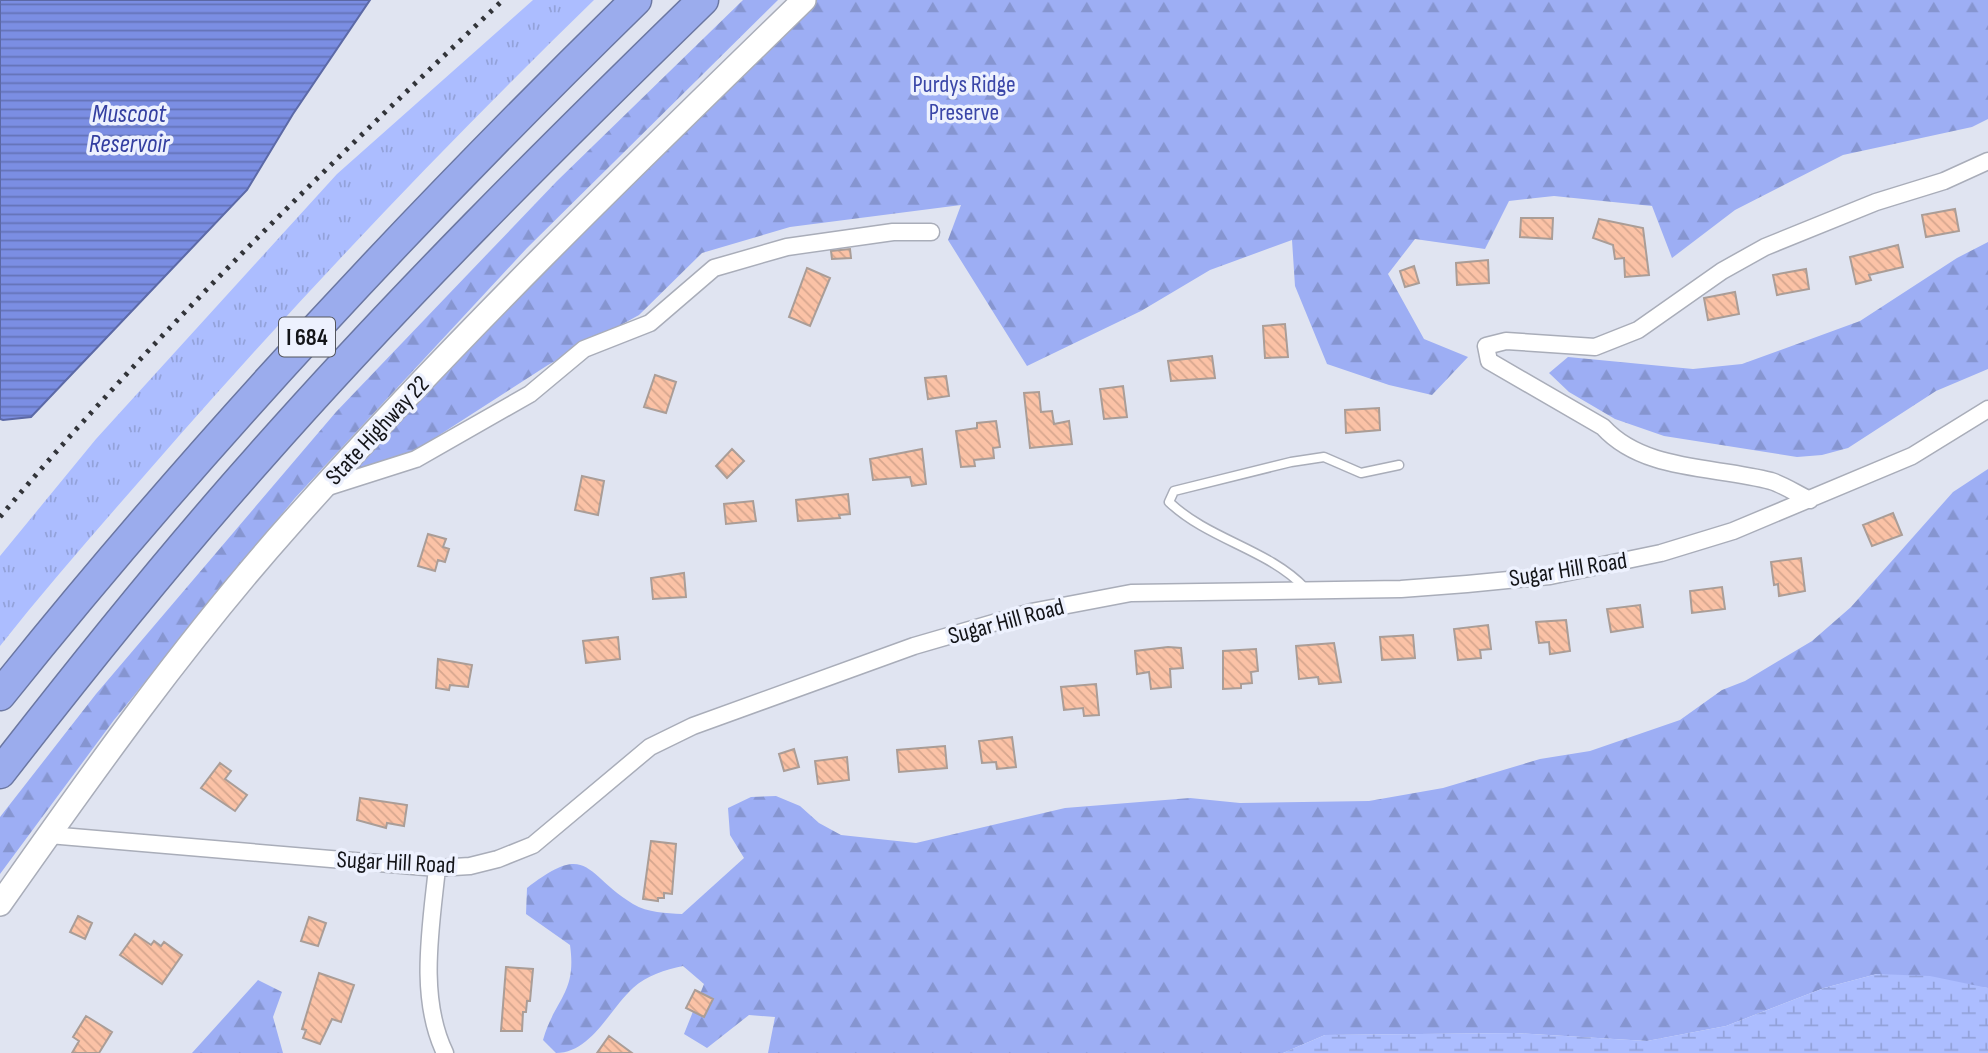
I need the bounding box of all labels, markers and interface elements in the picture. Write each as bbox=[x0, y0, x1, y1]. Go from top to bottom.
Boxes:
park label: Purdys Ridge Preserve bbox=[912, 70, 1016, 127]
water label: Muscoot Reservoir bbox=[89, 99, 171, 160]
road number: I 684 bbox=[279, 318, 335, 356]
street label: State Highway 22 bbox=[319, 370, 435, 491]
street label: Sugar Hill Road bbox=[1507, 546, 1629, 593]
street label: Sugar Hill Road bbox=[945, 592, 1067, 651]
street label: Sugar Hill Road bbox=[336, 845, 456, 880]

